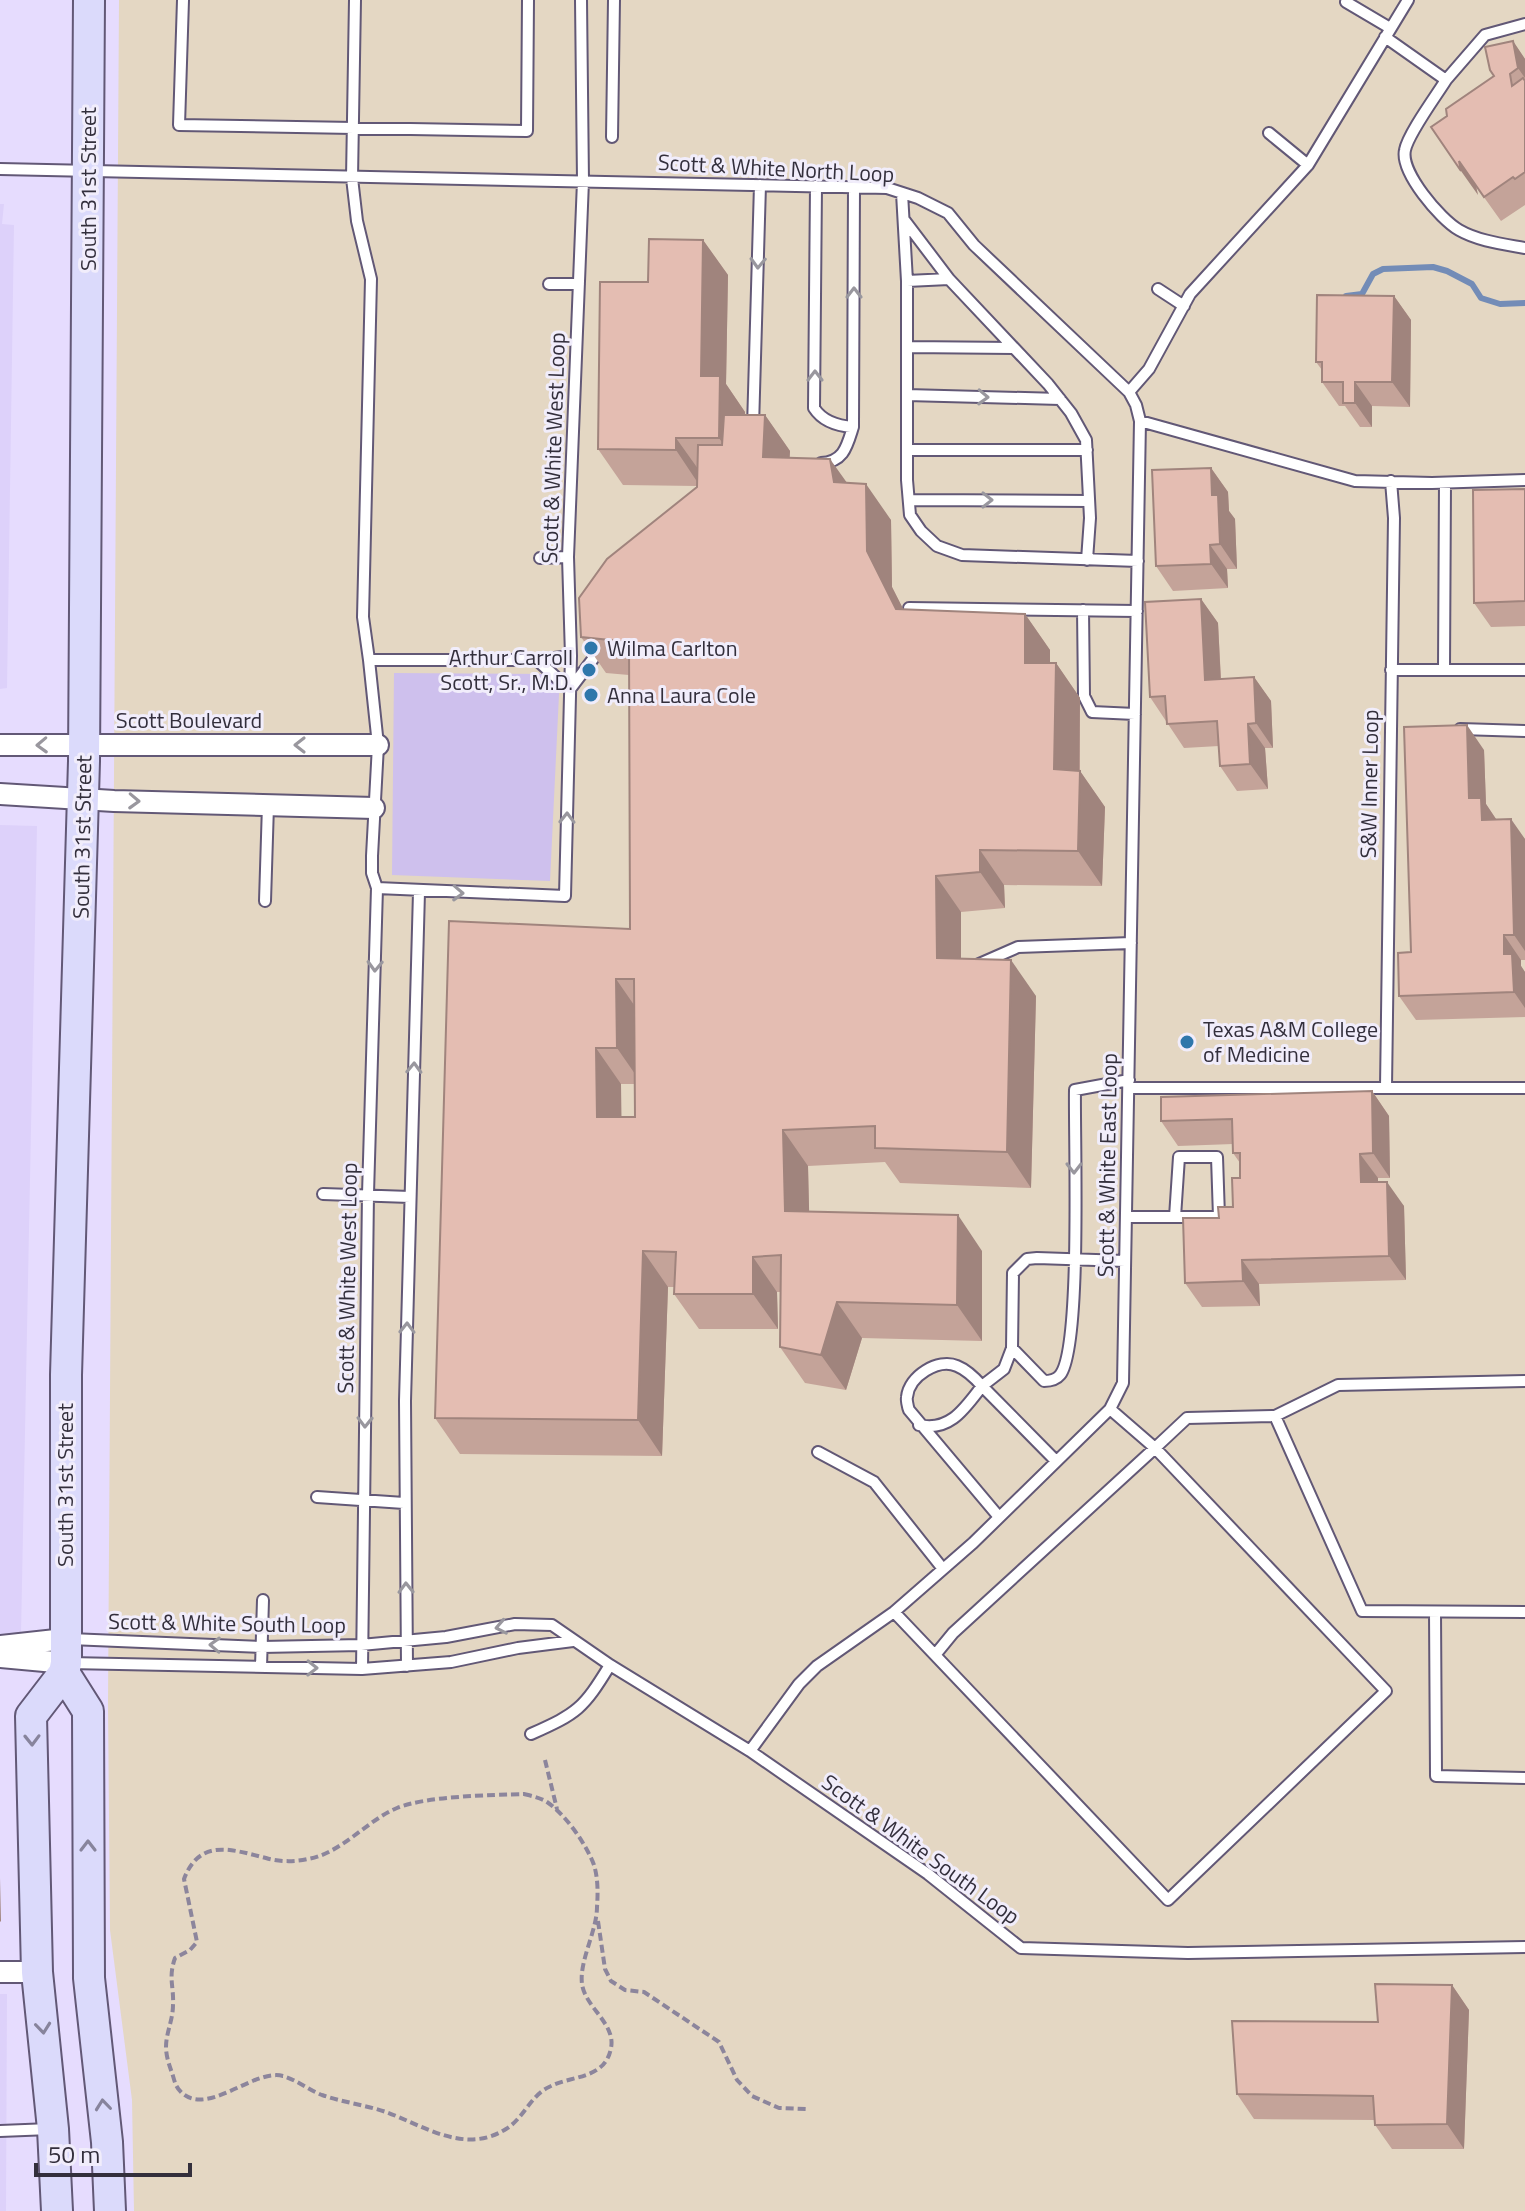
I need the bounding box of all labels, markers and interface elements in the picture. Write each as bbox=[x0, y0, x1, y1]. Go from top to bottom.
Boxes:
street label: South 31st Street bbox=[71, 107, 105, 271]
street label: Scott & White North Loop bbox=[657, 145, 895, 191]
one-way arrow bbox=[749, 257, 766, 270]
one-way arrow bbox=[845, 286, 863, 299]
street label: Scott & White West Loop bbox=[532, 332, 574, 564]
one-way arrow bbox=[806, 369, 824, 382]
one-way arrow bbox=[977, 388, 990, 405]
one-way arrow bbox=[981, 491, 994, 509]
place label: Wilma Carlton bbox=[607, 631, 737, 665]
marker: Wilma Carlton bbox=[582, 639, 600, 657]
place label: Arthur Carroll Scott, Sr., M.D. bbox=[440, 640, 573, 699]
marker: Arthur Carroll Scott, Sr., M.D. bbox=[580, 661, 598, 679]
place label: Anna Laura Cole bbox=[607, 678, 756, 712]
marker: Anna Laura Cole bbox=[582, 686, 600, 704]
street label: Scott Boulevard bbox=[116, 703, 262, 737]
street label: S&W Inner Loop bbox=[1351, 709, 1387, 859]
one-way arrow bbox=[35, 736, 48, 754]
one-way arrow bbox=[293, 736, 306, 754]
street label: South 31st Street bbox=[64, 755, 100, 919]
one-way arrow bbox=[128, 792, 141, 810]
one-way arrow bbox=[558, 811, 576, 824]
one-way arrow bbox=[452, 885, 465, 902]
one-way arrow bbox=[367, 960, 384, 973]
place label: Texas A&M College of Medicine bbox=[1203, 1012, 1378, 1071]
marker: Texas A&M College of Medicine bbox=[1178, 1033, 1196, 1051]
street label: Scott & White East Loop bbox=[1088, 1053, 1126, 1277]
one-way arrow bbox=[405, 1061, 422, 1074]
street label: Scott & White West Loop bbox=[328, 1162, 366, 1394]
one-way arrow bbox=[1065, 1162, 1083, 1175]
one-way arrow bbox=[398, 1321, 415, 1334]
street label: South 31st Street bbox=[48, 1403, 82, 1567]
one-way arrow bbox=[356, 1416, 374, 1429]
one-way arrow bbox=[397, 1581, 414, 1594]
street label: Scott & White South Loop bbox=[108, 1604, 346, 1642]
one-way arrow bbox=[495, 1618, 508, 1635]
one-way arrow bbox=[208, 1637, 220, 1654]
one-way arrow bbox=[306, 1659, 319, 1677]
one-way arrow bbox=[23, 1734, 40, 1747]
street label: Scott & White South Loop bbox=[815, 1765, 1027, 1933]
one-way arrow bbox=[79, 1839, 97, 1852]
one-way arrow bbox=[34, 2021, 51, 2034]
one-way arrow bbox=[94, 2098, 111, 2111]
scale bar bbox=[36, 2127, 190, 2177]
text: 50 m bbox=[48, 2136, 100, 2172]

